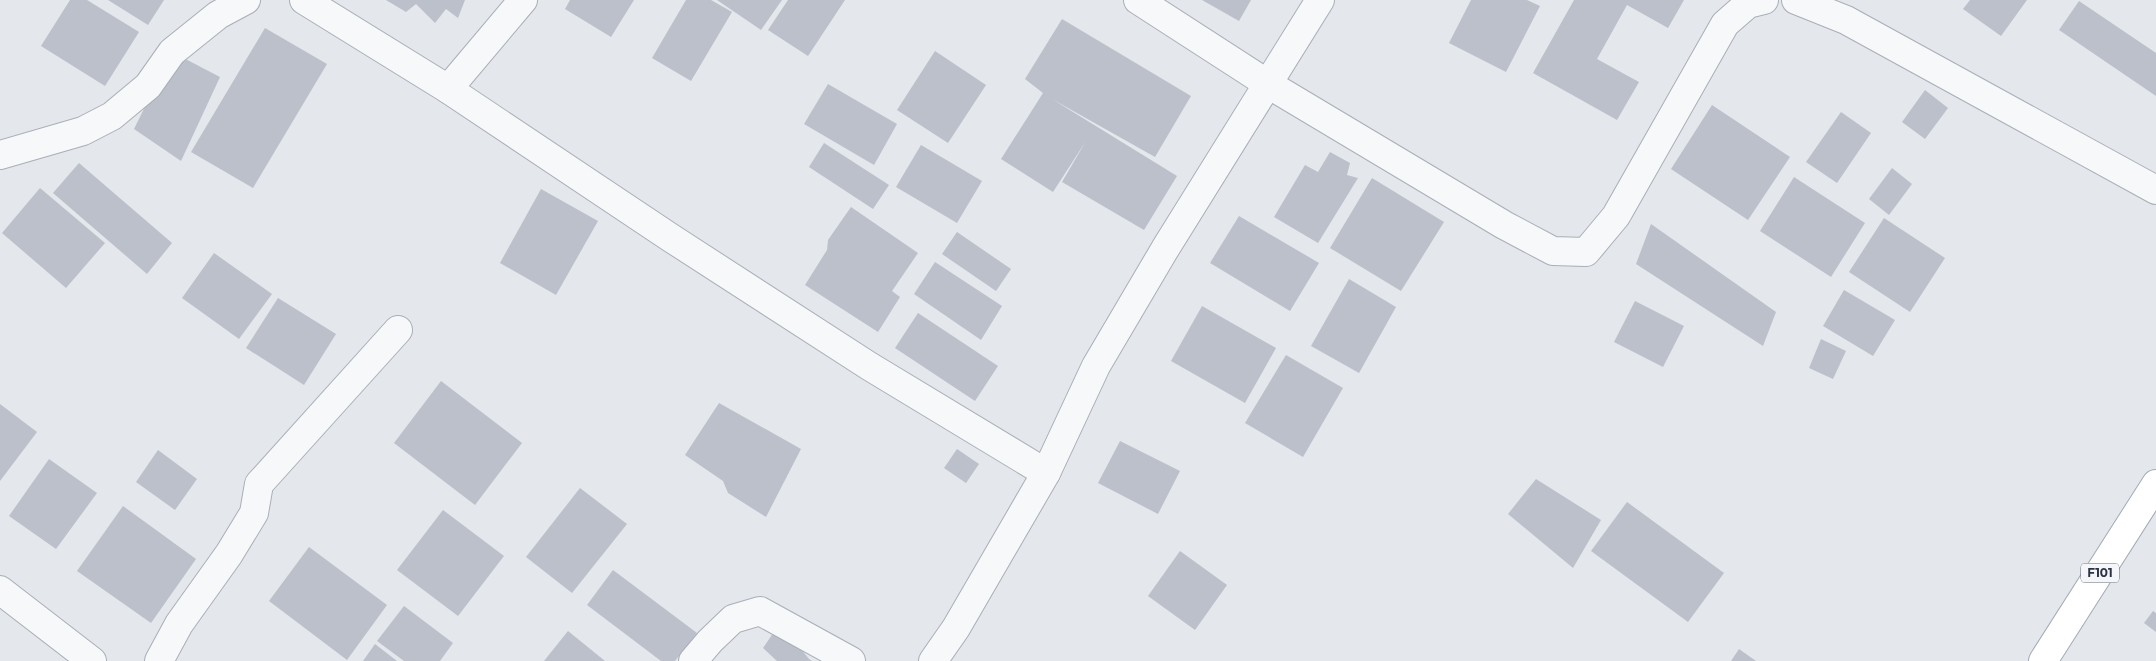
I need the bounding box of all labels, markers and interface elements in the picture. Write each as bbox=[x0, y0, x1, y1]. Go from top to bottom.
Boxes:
road number: F101 bbox=[2081, 564, 2119, 582]

